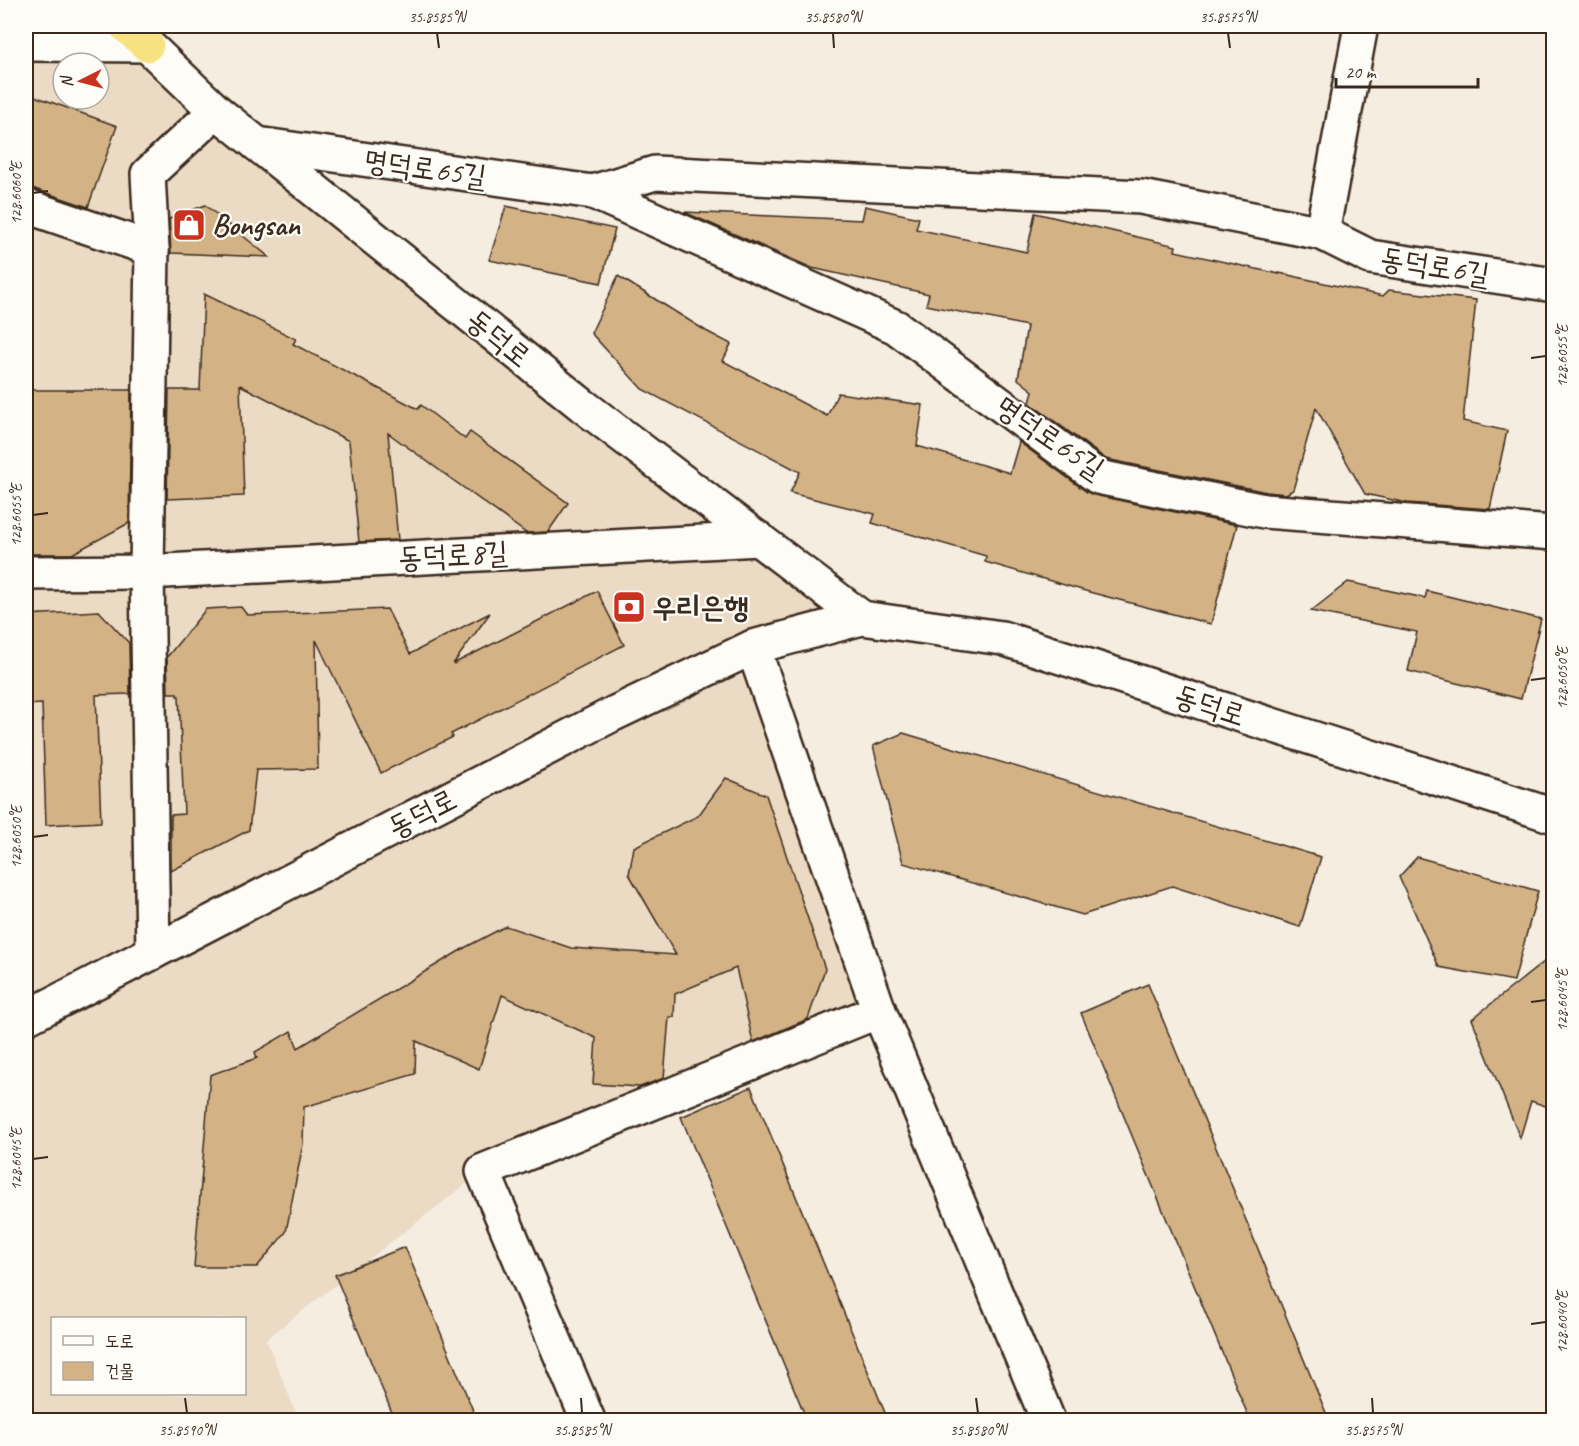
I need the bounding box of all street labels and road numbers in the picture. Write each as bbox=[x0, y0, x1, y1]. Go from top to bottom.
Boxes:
street label: 명덕로65길 bbox=[361, 141, 489, 195]
street label: 동덕로6길 bbox=[1378, 239, 1492, 293]
street label: 동덕로 bbox=[459, 300, 539, 376]
street label: 명덕로65길 bbox=[988, 387, 1112, 487]
street label: 동덕로8길 bbox=[397, 533, 509, 577]
street label: 동덕로 bbox=[1170, 676, 1250, 734]
street label: 동덕로 bbox=[381, 780, 463, 846]

